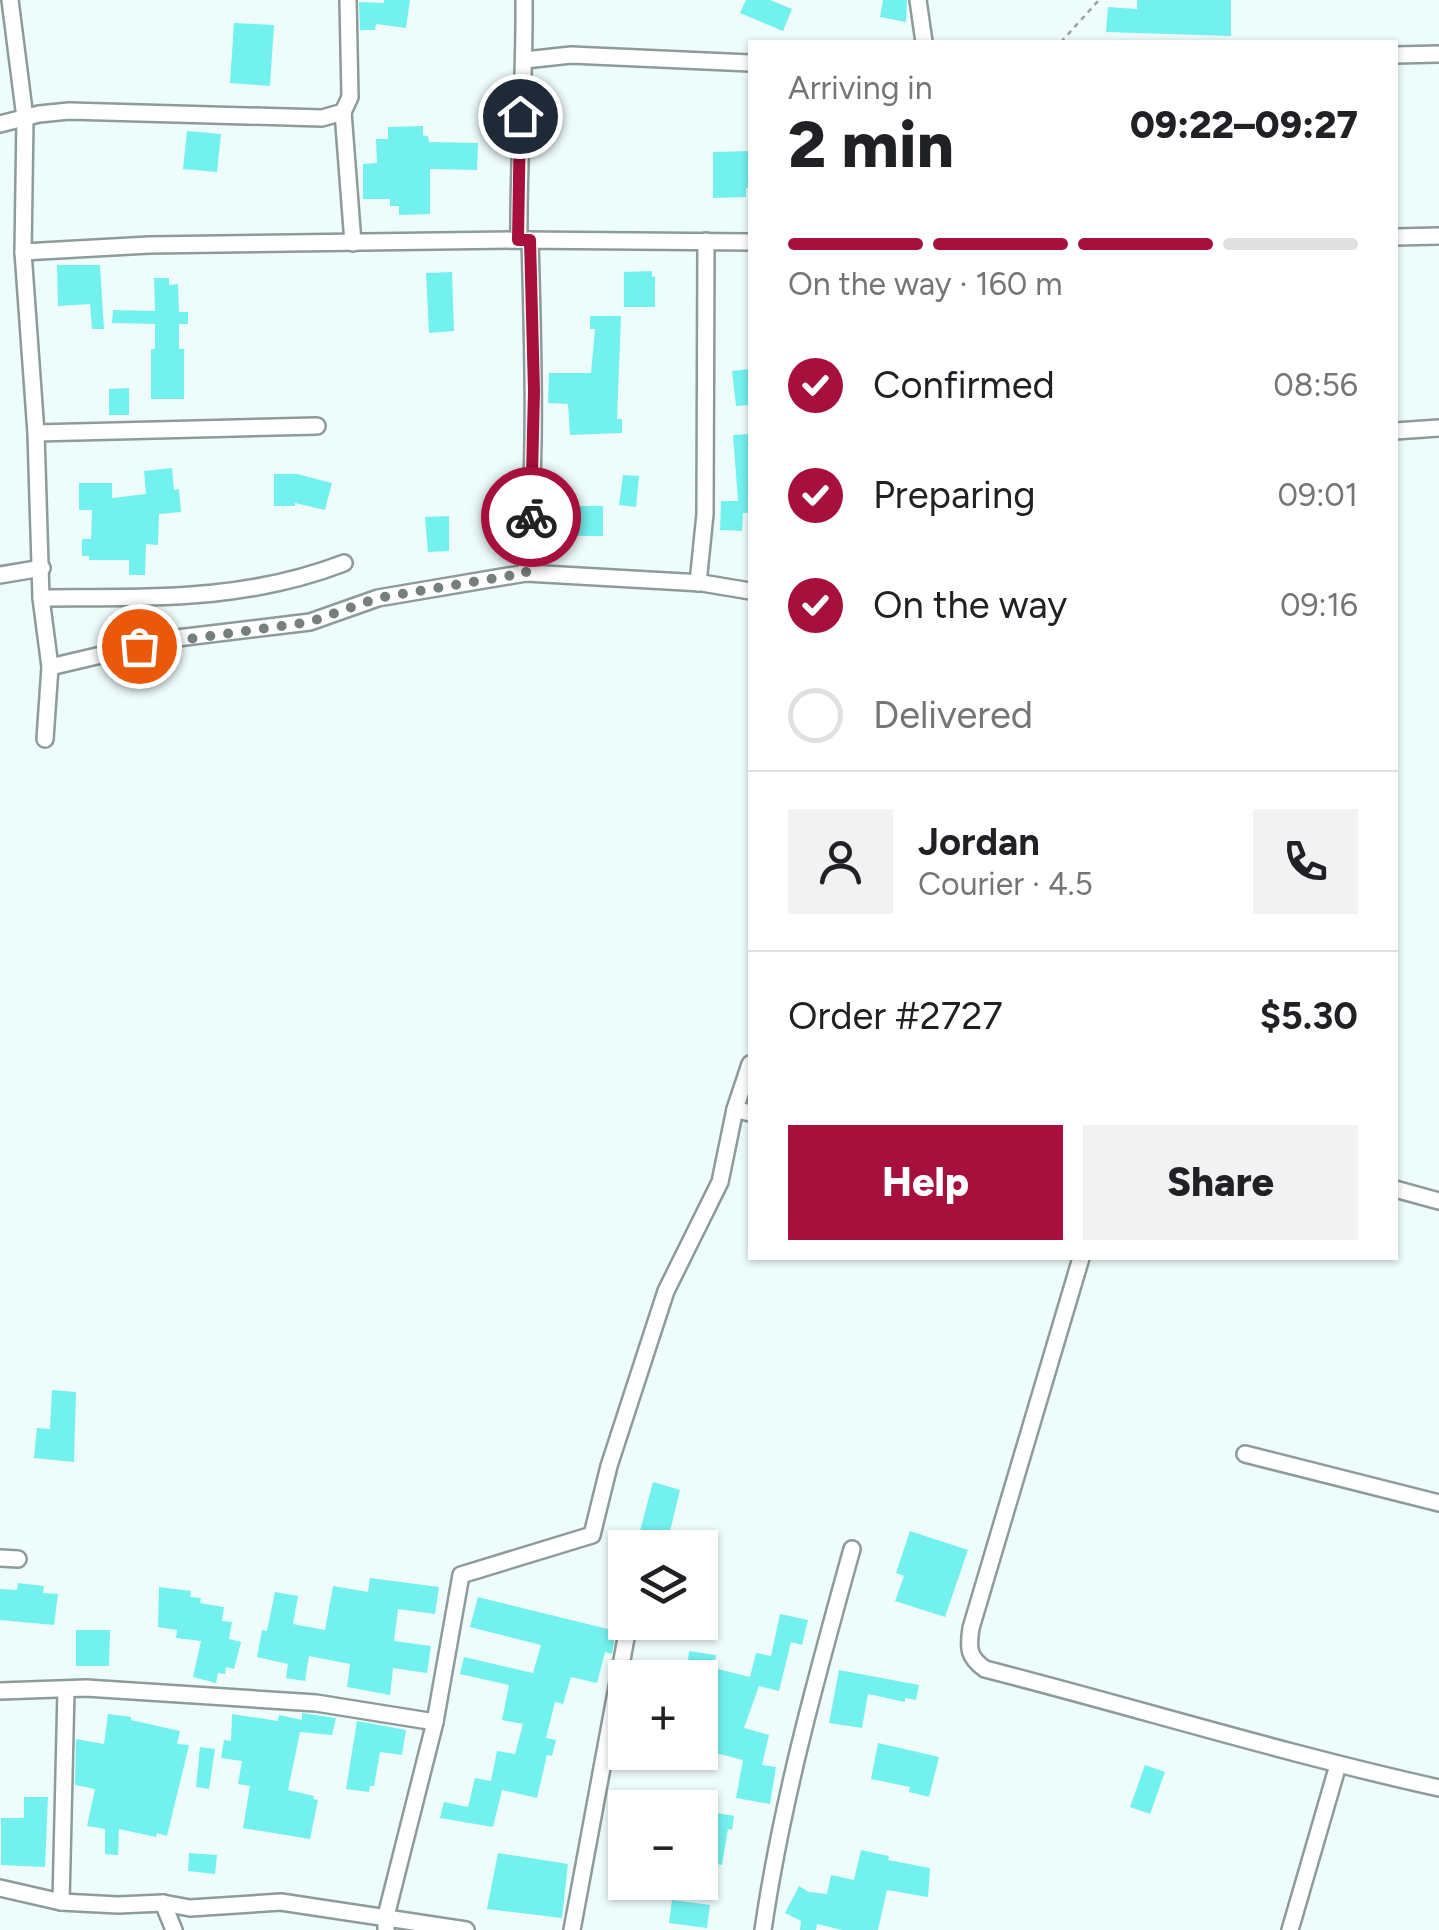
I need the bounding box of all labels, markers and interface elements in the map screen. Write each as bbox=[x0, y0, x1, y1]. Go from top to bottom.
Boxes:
text: Arriving in bbox=[788, 69, 933, 107]
pin bbox=[478, 74, 563, 159]
icon: home bbox=[493, 89, 548, 144]
text: 09:22–09:27 bbox=[1130, 102, 1358, 148]
text: 2 min bbox=[788, 105, 954, 183]
text: On the way · 160 m bbox=[788, 265, 1062, 303]
icon: check bbox=[788, 358, 843, 413]
text: Confirmed bbox=[873, 362, 1055, 408]
text: 08:56 bbox=[1273, 366, 1358, 404]
courier bbox=[481, 467, 581, 567]
icon: check bbox=[788, 468, 843, 523]
text: Preparing bbox=[873, 472, 1035, 518]
text: 09:01 bbox=[1278, 476, 1358, 514]
icon: bike bbox=[504, 490, 559, 545]
icon: check bbox=[788, 578, 843, 633]
text: On the way bbox=[873, 582, 1067, 628]
text: 09:16 bbox=[1280, 586, 1358, 624]
pin bbox=[97, 604, 182, 689]
icon: bag bbox=[112, 619, 167, 674]
text: Delivered bbox=[873, 692, 1033, 738]
button: person bbox=[788, 809, 893, 914]
button: phone bbox=[1253, 809, 1358, 914]
text: Jordan bbox=[918, 819, 1040, 865]
text: Courier · 4.5 bbox=[918, 865, 1093, 903]
text: Order #2727 bbox=[788, 993, 1003, 1039]
text: $5.30 bbox=[1260, 993, 1358, 1039]
button: Help bbox=[788, 1125, 1063, 1240]
button: Share bbox=[1083, 1125, 1358, 1240]
map controls bbox=[608, 1530, 718, 1900]
button: layers bbox=[608, 1530, 718, 1640]
button: + bbox=[608, 1660, 718, 1770]
button: − bbox=[608, 1790, 718, 1900]

